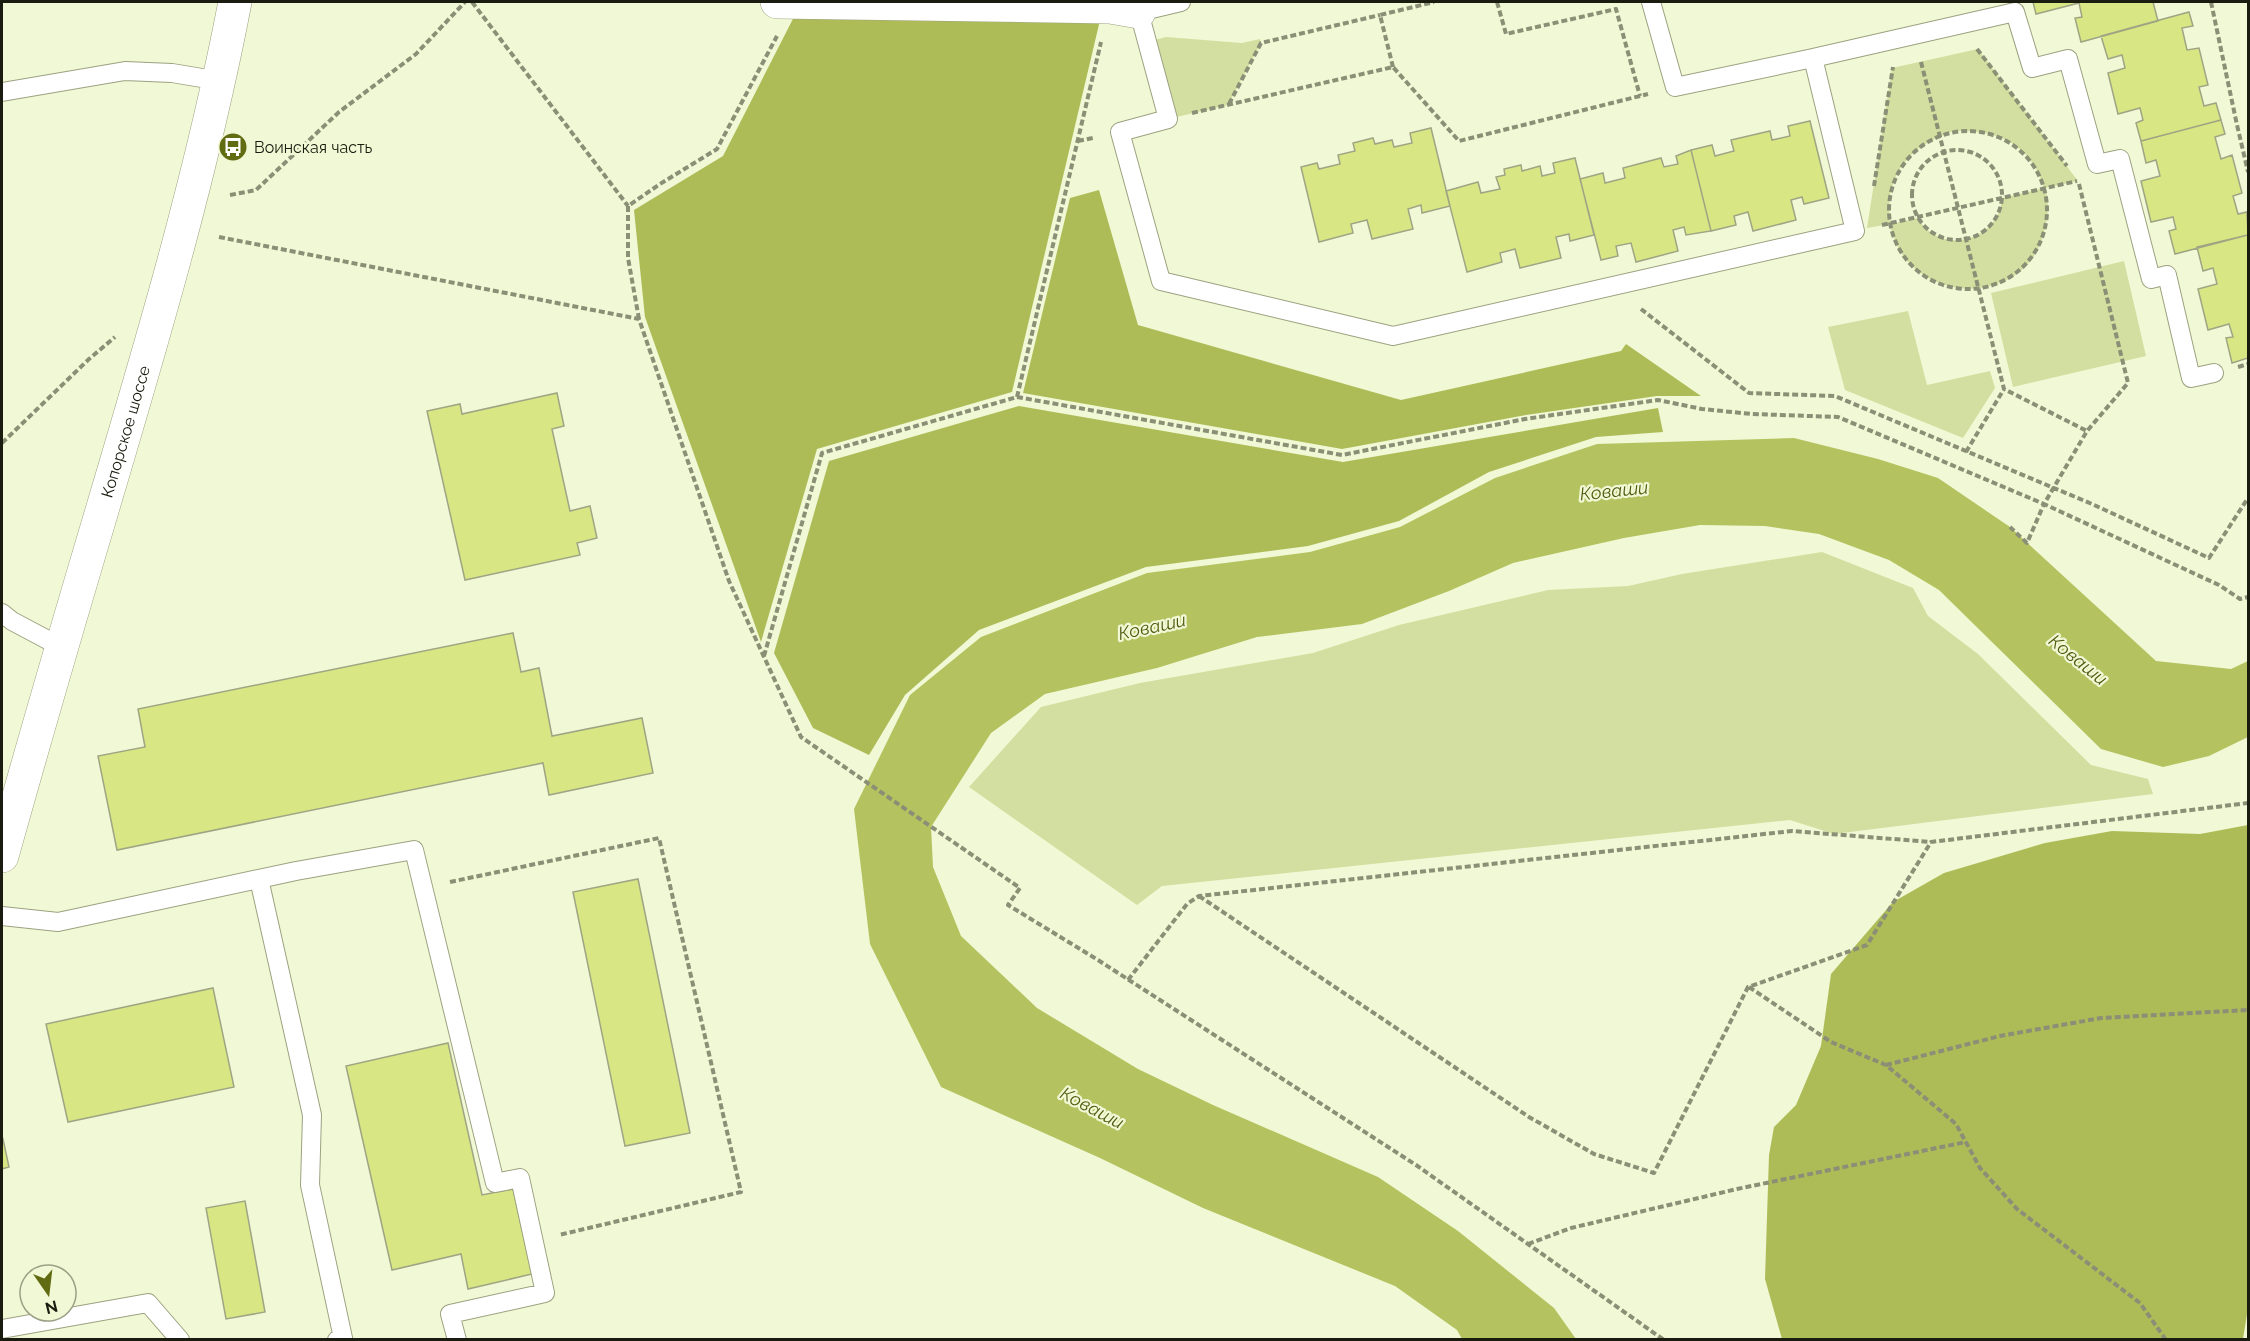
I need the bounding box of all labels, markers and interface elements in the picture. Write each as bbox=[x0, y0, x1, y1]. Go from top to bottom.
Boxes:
bus stop icon: Воинская часть bbox=[217, 131, 249, 163]
place label: Воинская часть bbox=[254, 138, 373, 157]
street label: Копорское шоссе bbox=[97, 364, 154, 500]
water label: Коваши bbox=[1579, 476, 1649, 505]
water label: Коваши bbox=[1116, 609, 1188, 644]
water label: Коваши bbox=[2045, 630, 2112, 689]
water label: Коваши bbox=[1057, 1082, 1127, 1133]
north arrow bbox=[18, 1263, 78, 1323]
text: N bbox=[43, 1296, 60, 1318]

